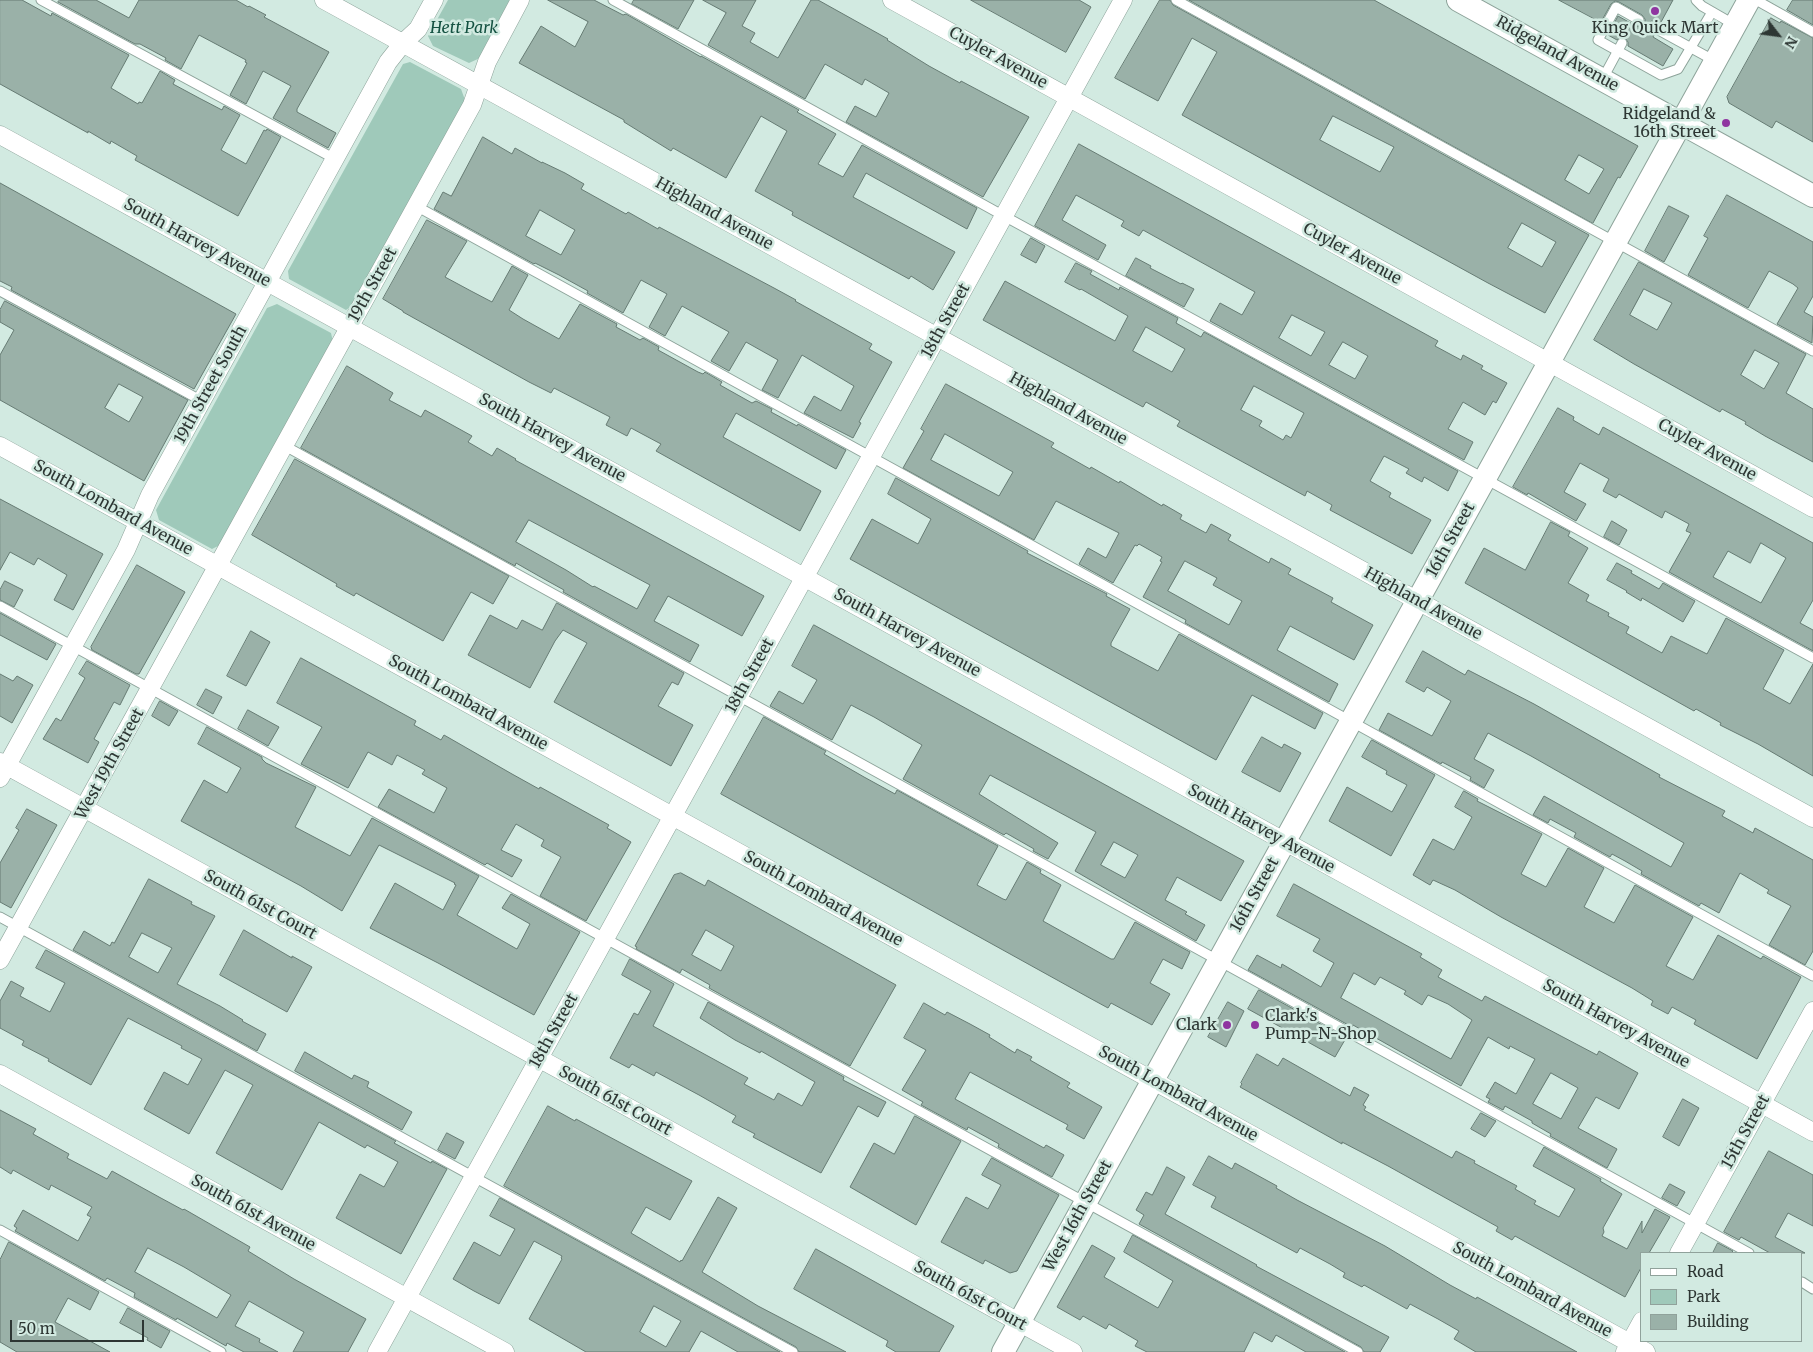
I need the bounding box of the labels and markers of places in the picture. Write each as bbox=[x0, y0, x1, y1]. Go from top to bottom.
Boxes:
marker: King Quick Mart bbox=[1649, 5, 1661, 17]
place label: King Quick Mart bbox=[1591, 18, 1719, 38]
place label: Ridgeland & 16th Street bbox=[1623, 104, 1716, 142]
marker: Ridgeland & 16th Street bbox=[1720, 117, 1732, 129]
place label: Clark's Pump-N-Shop bbox=[1265, 1006, 1377, 1044]
place label: Clark bbox=[1176, 1015, 1217, 1035]
marker: Clark bbox=[1221, 1019, 1233, 1031]
marker: Clark's Pump-N-Shop bbox=[1249, 1019, 1261, 1031]

